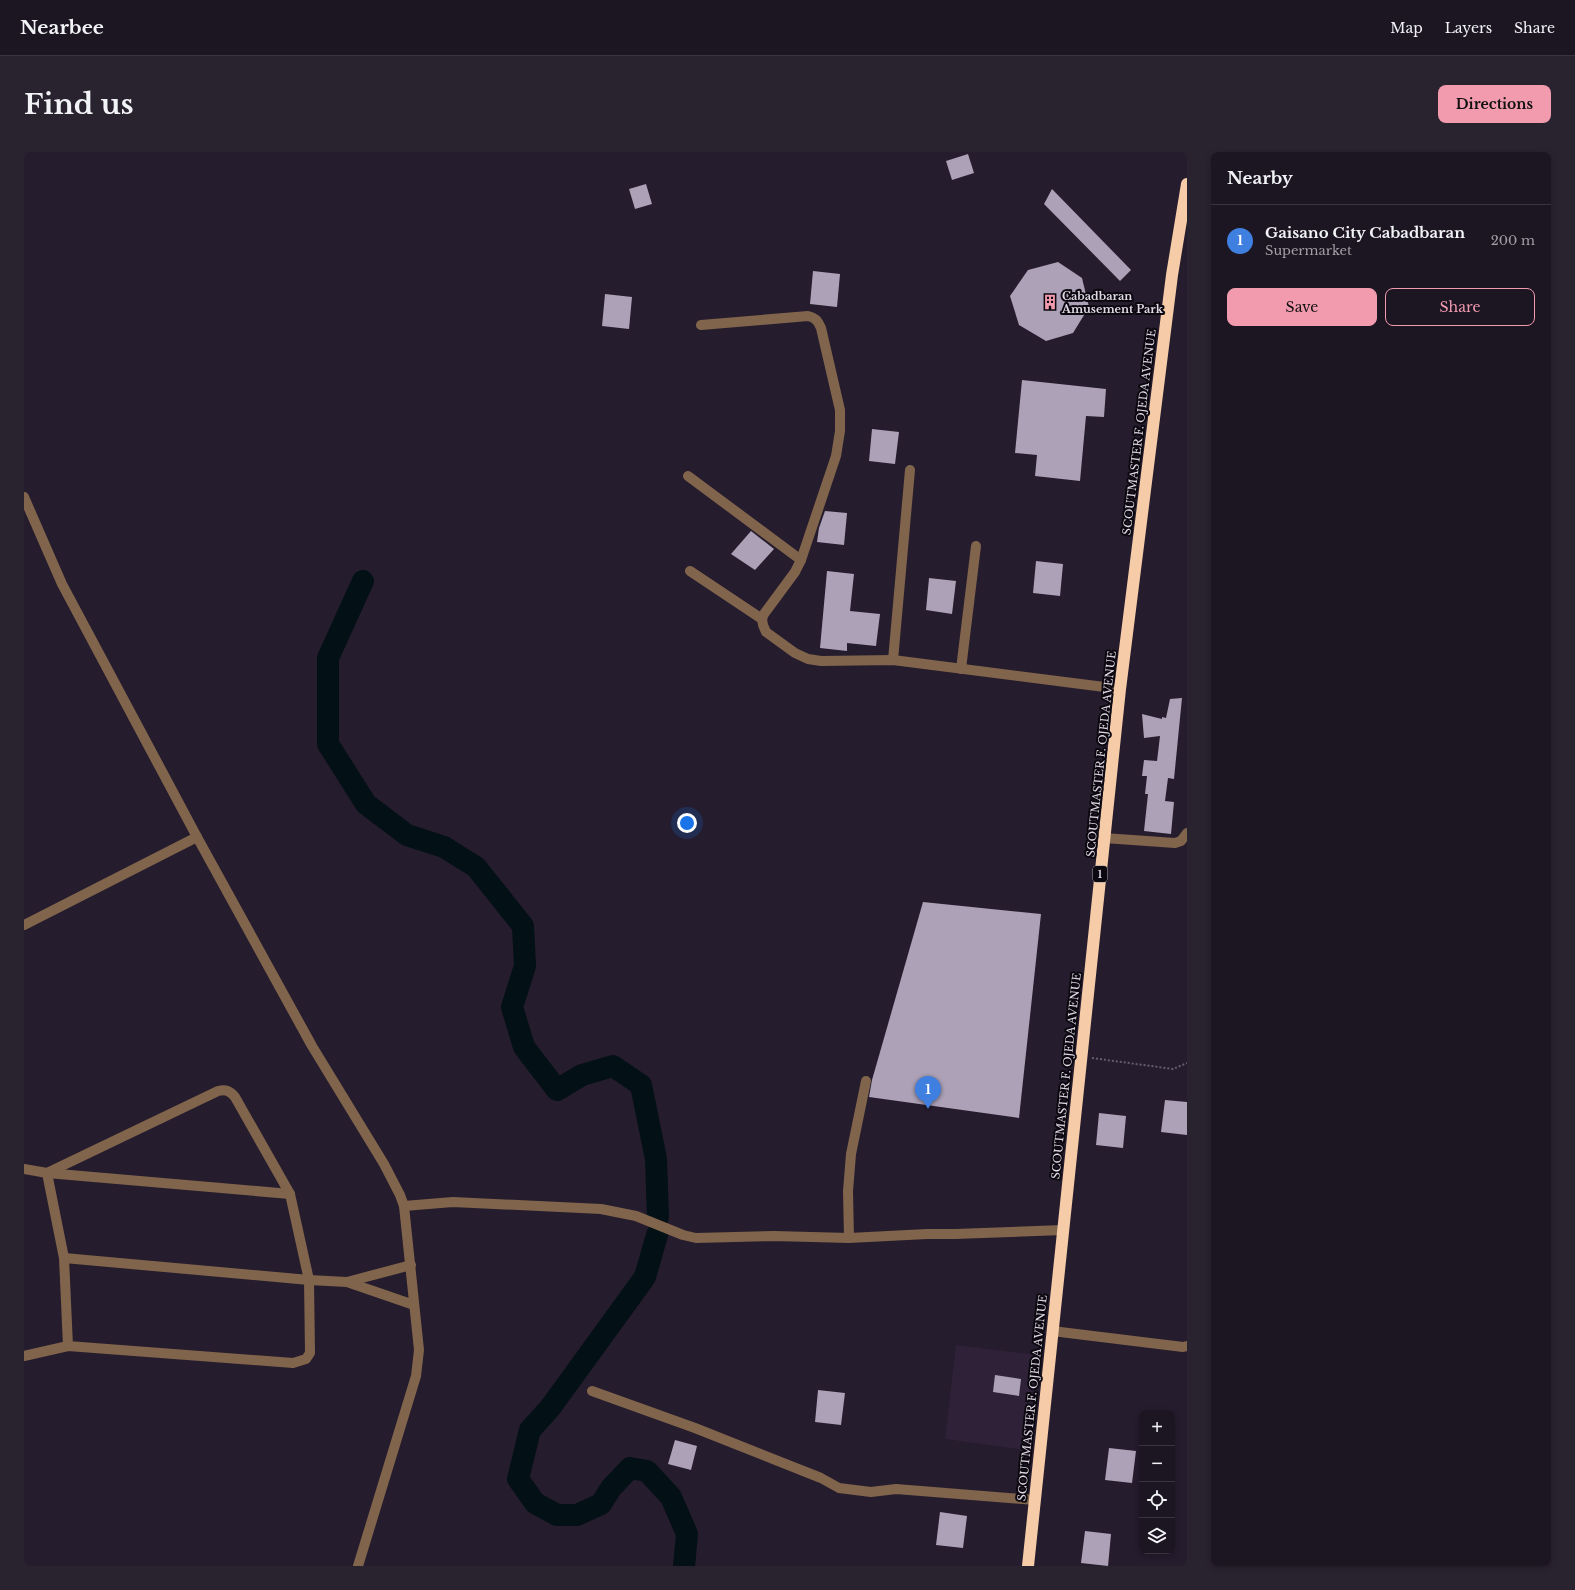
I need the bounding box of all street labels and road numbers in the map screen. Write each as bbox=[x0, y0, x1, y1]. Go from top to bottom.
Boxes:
street label: SCOUTMASTER F. OJEDA AVENUE bbox=[1119, 328, 1159, 536]
street label: SCOUTMASTER F. OJEDA AVENUE bbox=[1083, 650, 1119, 858]
road number: 1 bbox=[1093, 866, 1107, 882]
street label: SCOUTMASTER F. OJEDA AVENUE bbox=[1048, 972, 1084, 1180]
street label: SCOUTMASTER F. OJEDA AVENUE bbox=[1014, 1294, 1050, 1502]

